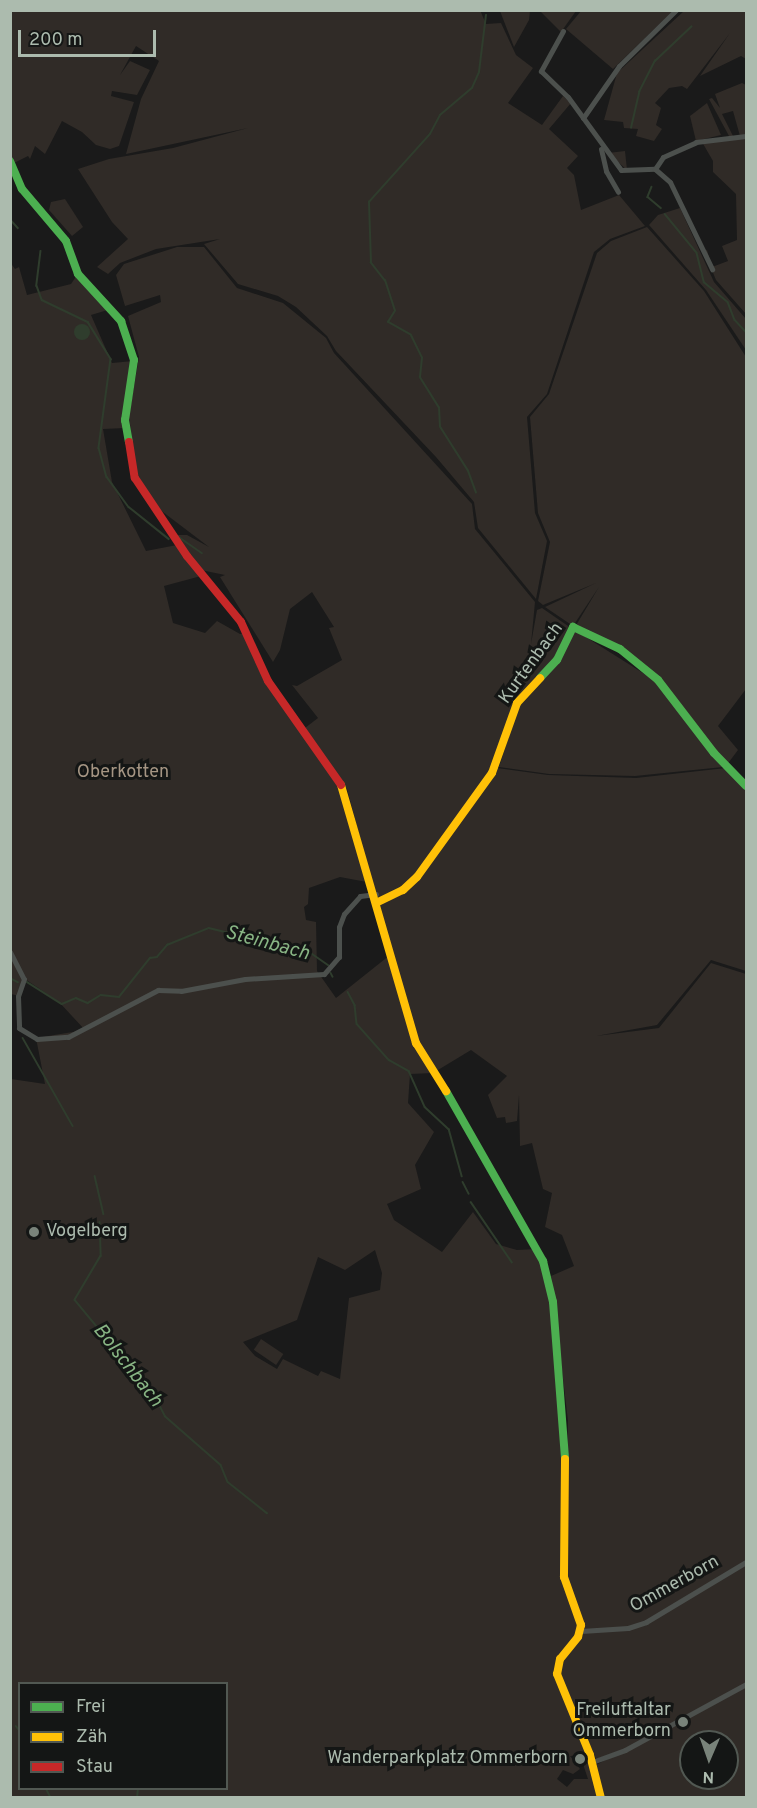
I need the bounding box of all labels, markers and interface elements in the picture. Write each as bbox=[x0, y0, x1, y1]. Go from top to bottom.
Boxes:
scale bar bbox=[21, 18, 159, 56]
text: 200 m bbox=[29, 29, 82, 52]
street label: Kurtenbach bbox=[495, 619, 569, 709]
park label: Oberkotten bbox=[77, 762, 169, 784]
water label: Steinbach bbox=[222, 921, 312, 967]
place label: Vogelberg bbox=[46, 1221, 128, 1243]
marker: Vogelberg bbox=[27, 1225, 41, 1239]
water label: Bolschbach bbox=[87, 1319, 167, 1413]
street label: Ommerborn bbox=[627, 1552, 723, 1618]
legend bbox=[18, 1682, 228, 1790]
text: Frei bbox=[76, 1696, 106, 1719]
place label: Freiluftaltar Ommerborn bbox=[573, 1701, 671, 1744]
marker: Freiluftaltar Ommerborn bbox=[676, 1715, 690, 1729]
text: Zäh bbox=[76, 1726, 107, 1749]
north arrow bbox=[679, 1730, 739, 1790]
place label: Wanderparkplatz Ommerborn bbox=[327, 1748, 568, 1770]
marker: Wanderparkplatz Ommerborn bbox=[573, 1752, 587, 1766]
text: Stau bbox=[76, 1756, 113, 1779]
text: N bbox=[702, 1766, 715, 1786]

